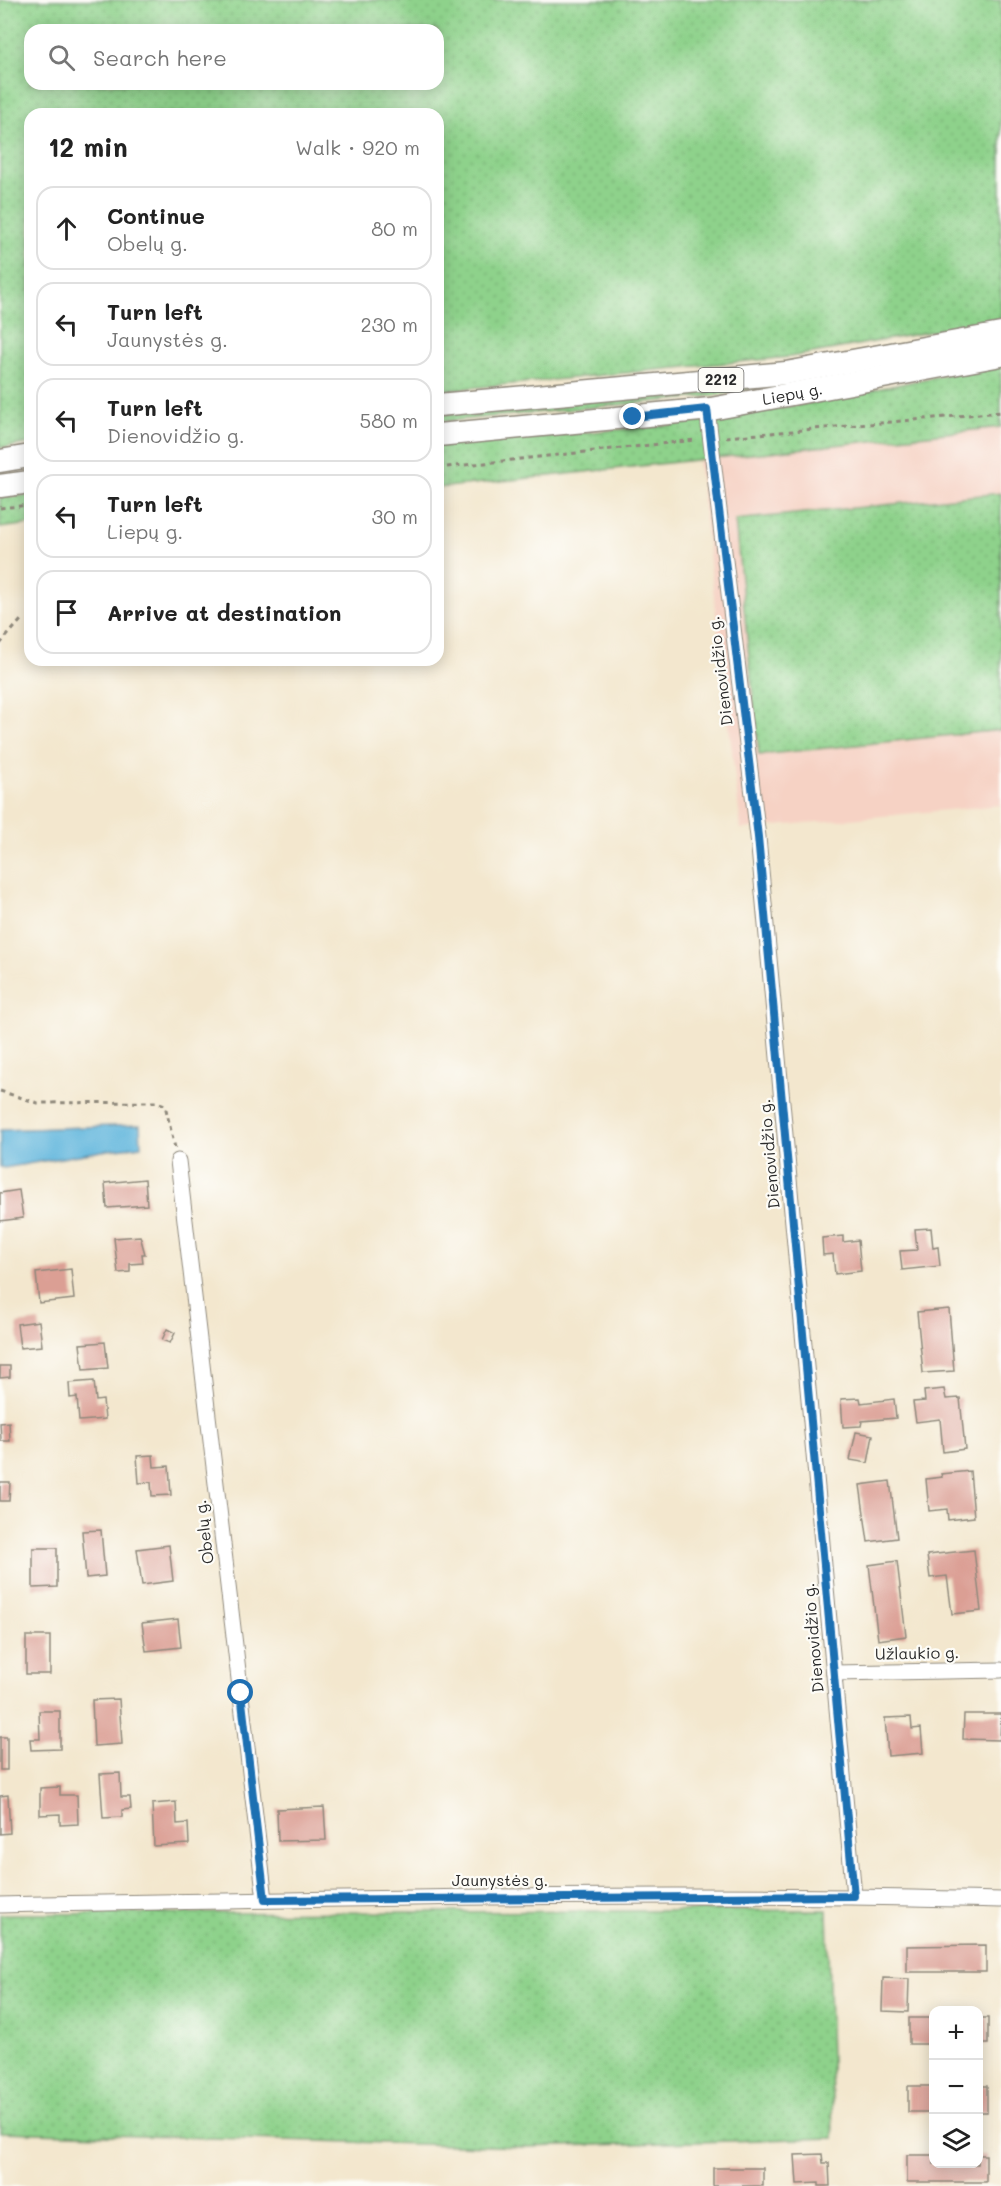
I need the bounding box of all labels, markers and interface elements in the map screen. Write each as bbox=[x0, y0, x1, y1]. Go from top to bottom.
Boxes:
search box bbox=[24, 24, 444, 90]
icon: search bbox=[45, 41, 78, 74]
text: Search here bbox=[93, 43, 227, 72]
text: 12 min bbox=[48, 130, 128, 164]
text: Walk · 920 m bbox=[295, 134, 420, 160]
text: Continue bbox=[107, 201, 205, 230]
icon: ahead bbox=[50, 212, 83, 245]
text: 80 m bbox=[371, 215, 418, 241]
text: Obelų g. bbox=[107, 230, 188, 256]
text: Turn left bbox=[107, 297, 203, 326]
icon: left bbox=[50, 308, 83, 341]
text: 230 m bbox=[360, 311, 418, 337]
text: Jaunystės g. bbox=[107, 326, 228, 352]
road number: 2212 bbox=[698, 368, 744, 392]
street label: Liepų g. bbox=[760, 377, 824, 409]
text: Turn left bbox=[107, 393, 203, 422]
route end bbox=[619, 403, 645, 429]
icon: left bbox=[50, 404, 83, 437]
text: 580 m bbox=[360, 407, 418, 433]
text: Dienovidžio g. bbox=[107, 422, 245, 448]
text: Turn left bbox=[107, 489, 203, 518]
icon: left bbox=[50, 500, 83, 533]
text: 30 m bbox=[372, 503, 418, 529]
text: Liepų g. bbox=[107, 518, 183, 544]
icon: arrive bbox=[50, 596, 83, 629]
text: Arrive at destination bbox=[107, 598, 342, 627]
street label: Dienovidžio g. bbox=[702, 615, 737, 727]
street label: Dienovidžio g. bbox=[753, 1098, 784, 1210]
street label: Obelų g. bbox=[189, 1499, 218, 1565]
street label: Dienovidžio g. bbox=[797, 1582, 828, 1694]
street label: Užlaukio g. bbox=[875, 1641, 959, 1664]
route start bbox=[227, 1679, 253, 1705]
street label: Jaunystės g. bbox=[452, 1869, 548, 1890]
map controls bbox=[929, 2006, 983, 2168]
button: + bbox=[929, 2006, 983, 2060]
button: − bbox=[929, 2060, 983, 2114]
button: layers bbox=[929, 2114, 983, 2168]

